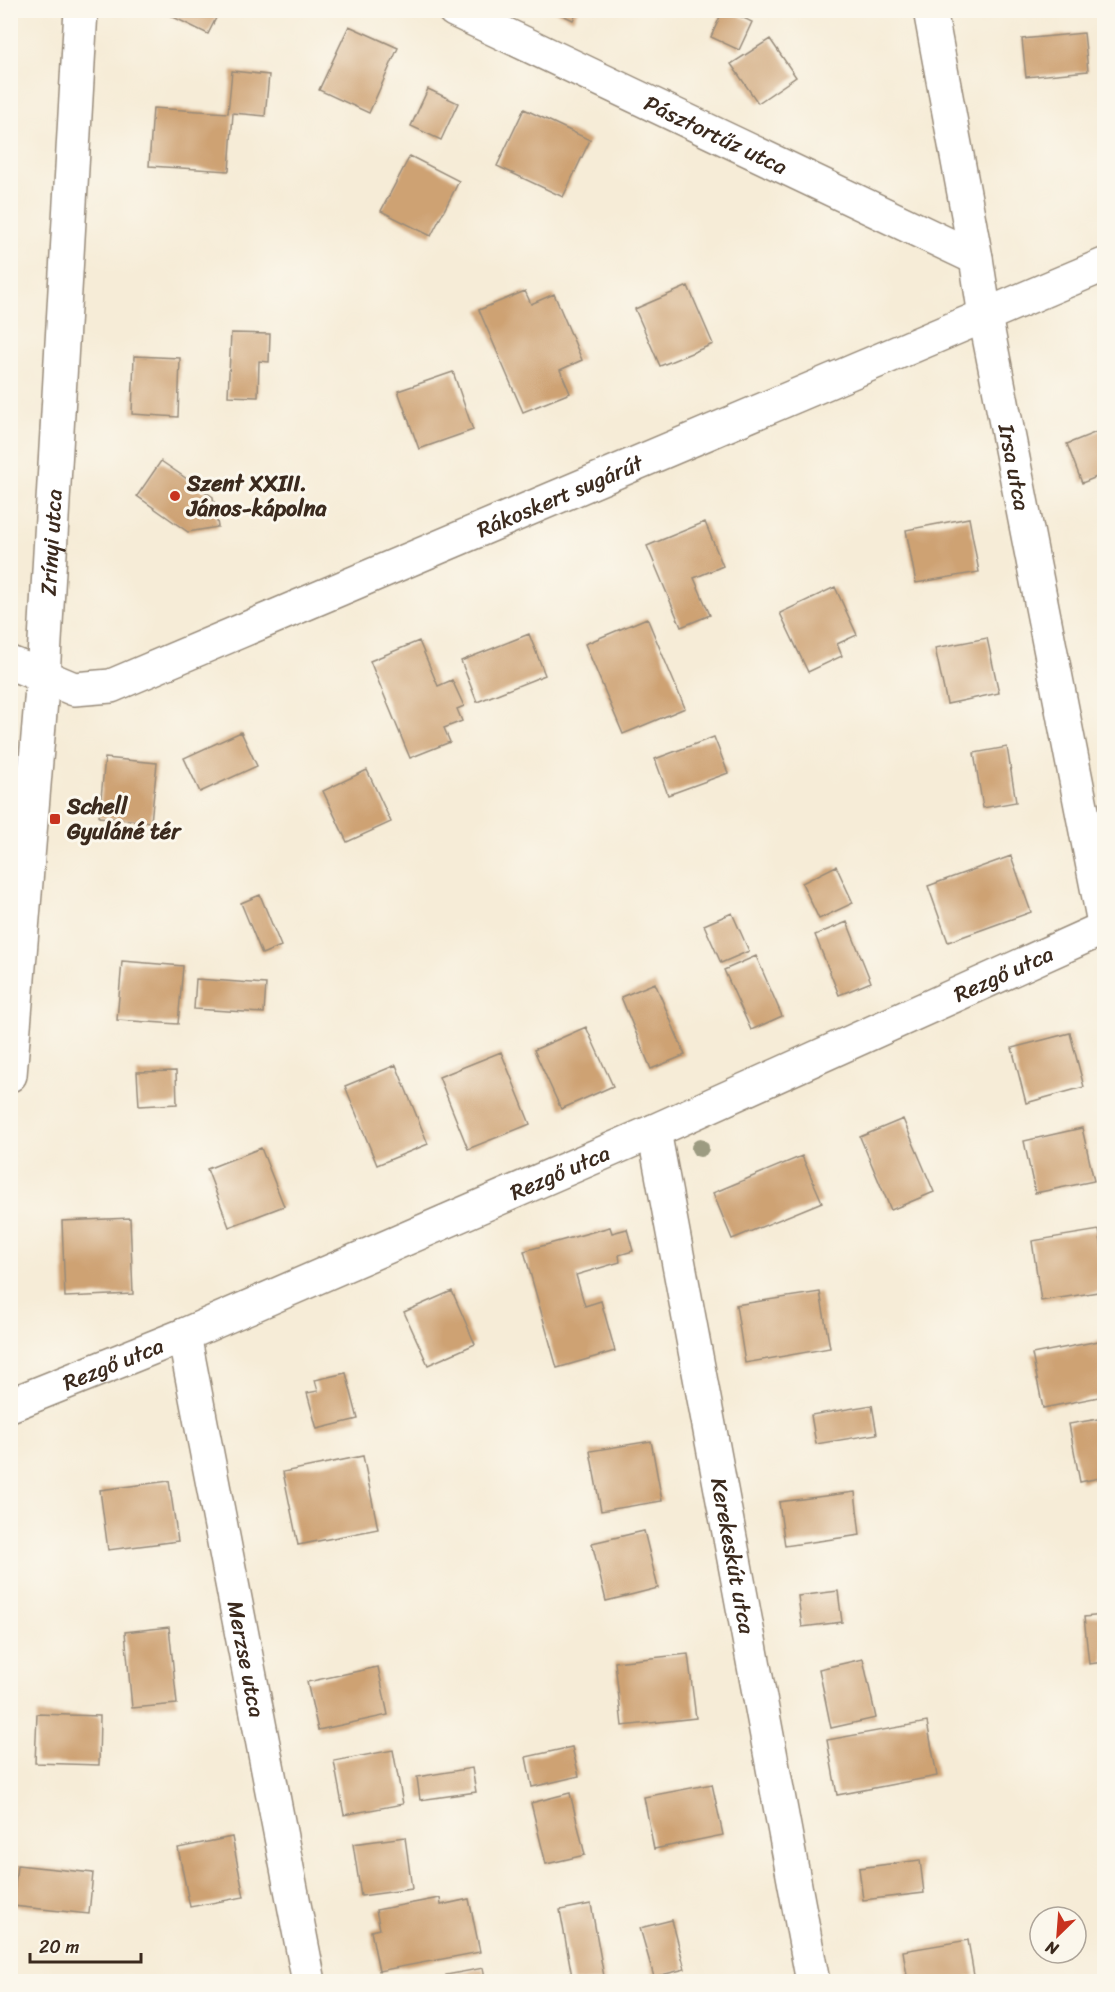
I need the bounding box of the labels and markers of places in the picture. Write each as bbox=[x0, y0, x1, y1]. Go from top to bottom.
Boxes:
place label: Szent XXIII. János-kápolna bbox=[185, 464, 327, 528]
marker: Szent XXIII. János-kápolna bbox=[168, 489, 182, 503]
place label: Schell Gyuláné tér bbox=[66, 787, 182, 851]
marker: Schell Gyuláné tér bbox=[48, 812, 62, 826]

